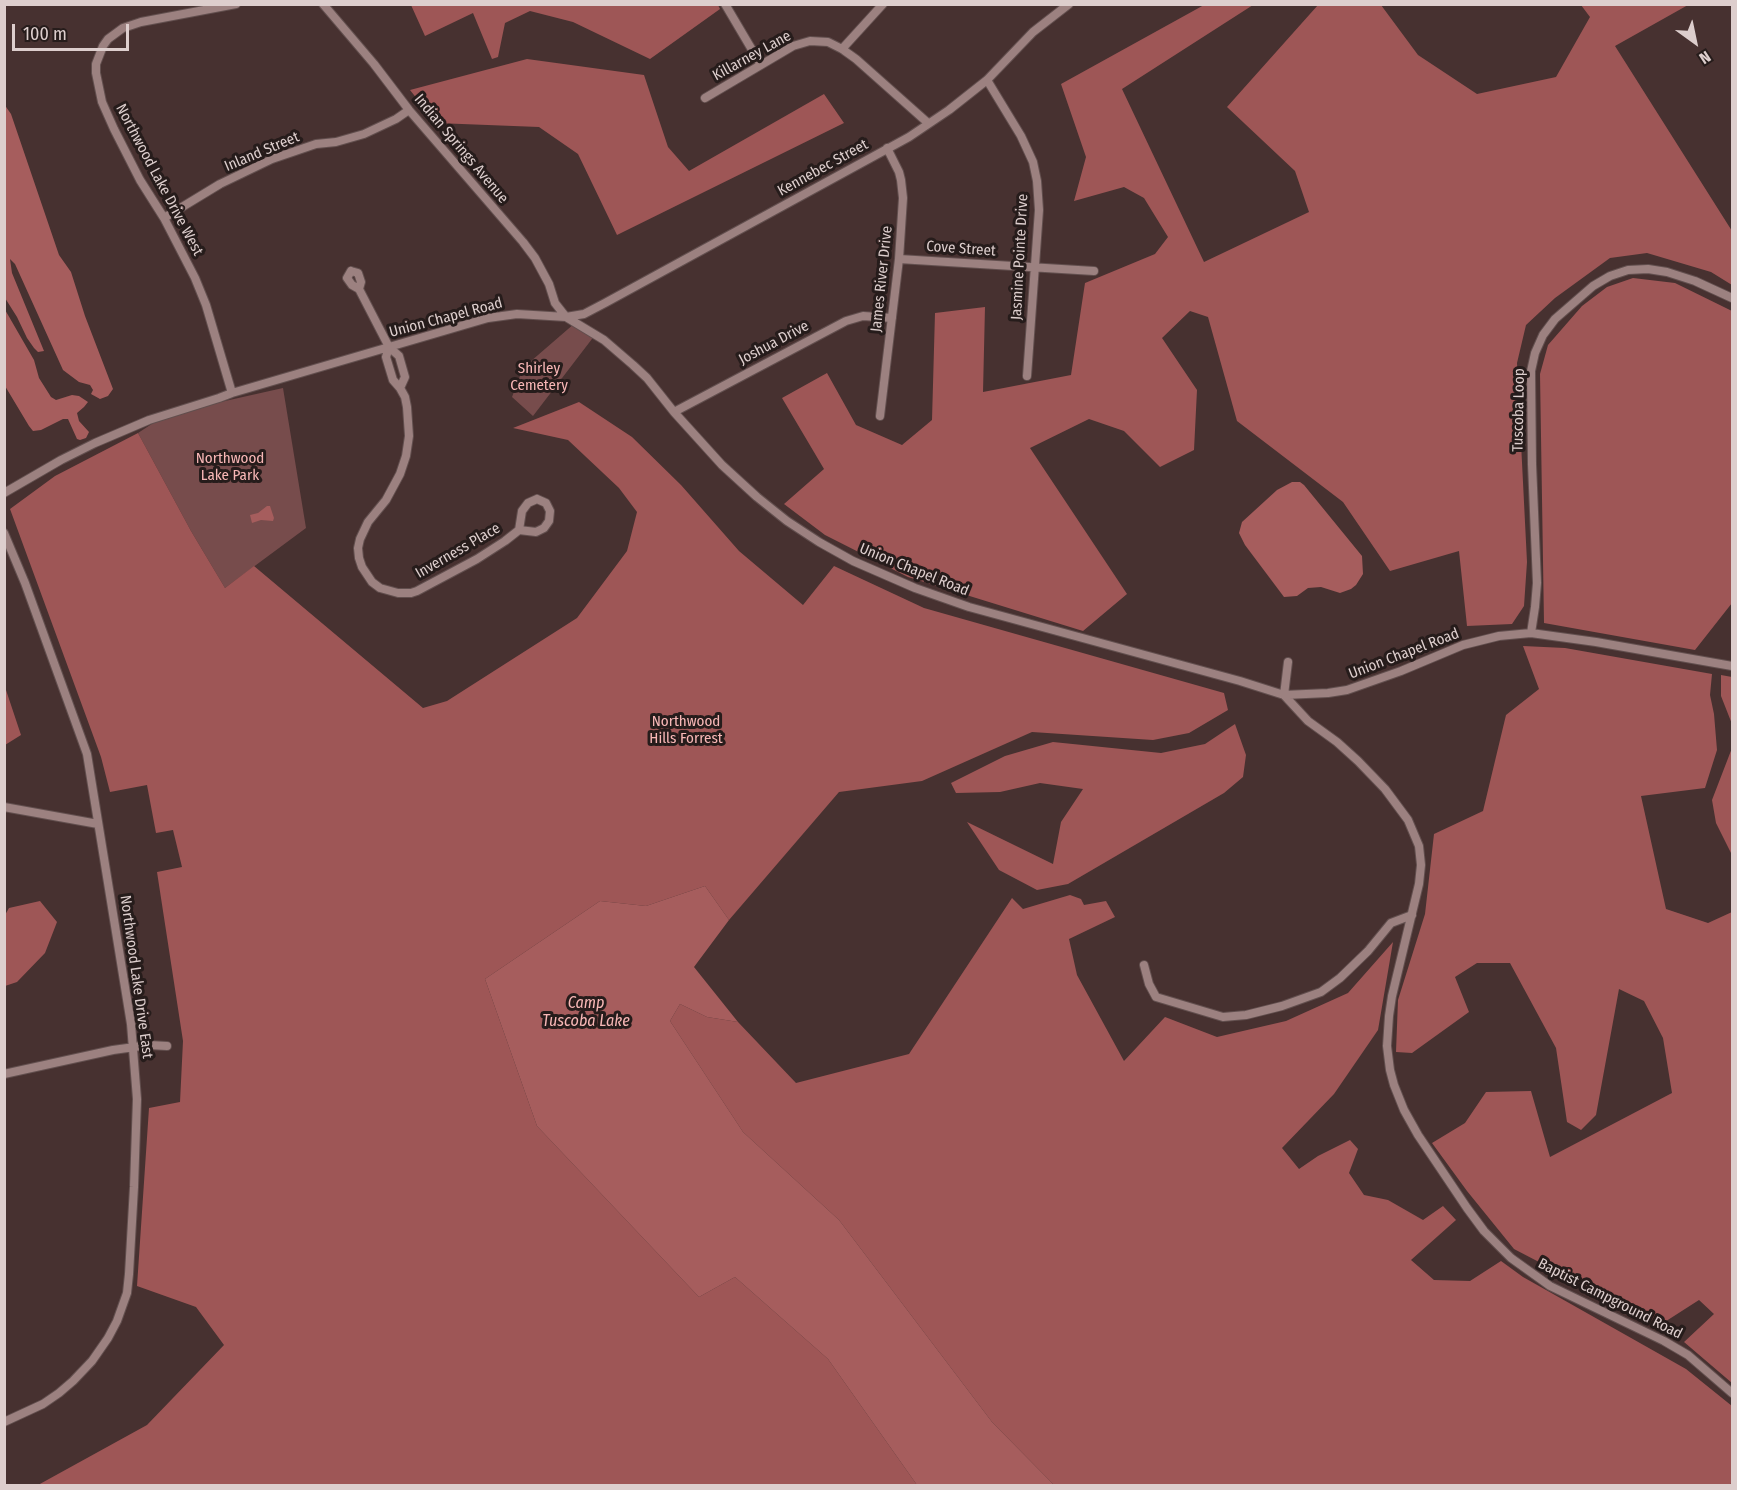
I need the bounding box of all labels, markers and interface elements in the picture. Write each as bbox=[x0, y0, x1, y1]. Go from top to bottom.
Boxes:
scale bar bbox=[15, 12, 132, 50]
north arrow bbox=[1665, 12, 1725, 72]
text: 100 m bbox=[23, 23, 67, 45]
street label: Killarney Lane bbox=[710, 27, 794, 85]
text: N bbox=[1696, 47, 1714, 68]
street label: Indian Springs Avenue bbox=[410, 91, 512, 207]
street label: Northwood Lake Drive West bbox=[111, 101, 207, 259]
street label: Inland Street bbox=[222, 128, 302, 176]
street label: Kennebec Street bbox=[775, 136, 871, 200]
street label: Jasmine Pointe Drive bbox=[1008, 193, 1032, 321]
street label: James River Drive bbox=[867, 225, 897, 333]
street label: Cove Street bbox=[926, 238, 996, 260]
street label: Union Chapel Road bbox=[387, 294, 505, 342]
street label: Joshua Drive bbox=[736, 317, 812, 369]
park label: Shirley Cemetery bbox=[510, 360, 568, 395]
street label: Tuscoba Loop bbox=[1509, 368, 1529, 452]
park label: Northwood Lake Park bbox=[196, 450, 264, 485]
street label: Inverness Place bbox=[412, 519, 504, 583]
street label: Union Chapel Road bbox=[857, 540, 971, 600]
street label: Union Chapel Road bbox=[1346, 625, 1462, 683]
park label: Northwood Hills Forrest bbox=[649, 713, 723, 748]
street label: Northwood Lake Drive East bbox=[116, 894, 156, 1060]
water label: Camp Tuscoba Lake bbox=[542, 994, 630, 1032]
street label: Baptist Campground Road bbox=[1535, 1255, 1685, 1343]

